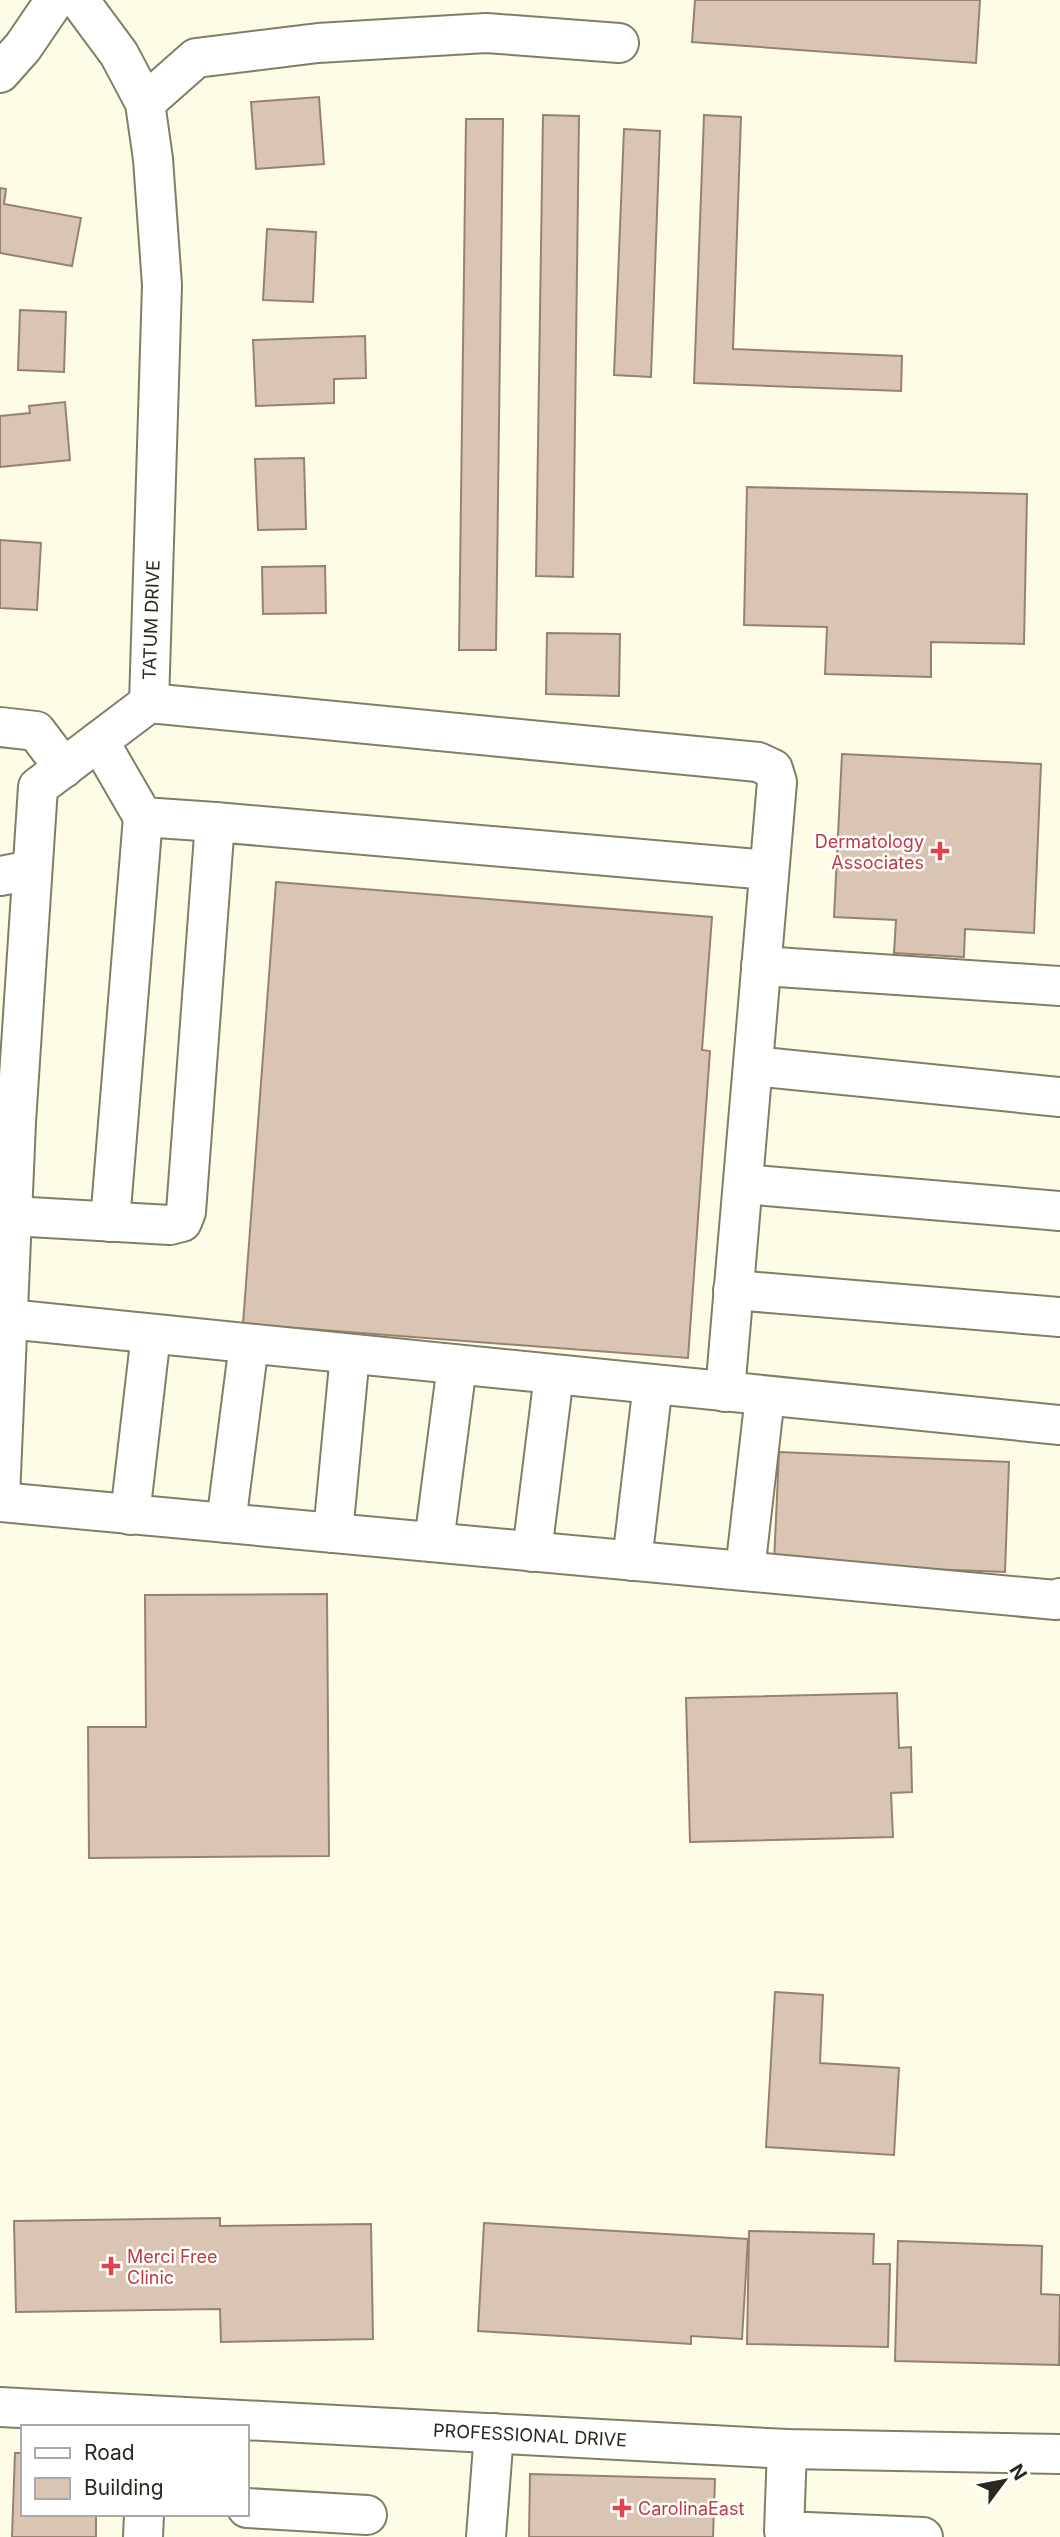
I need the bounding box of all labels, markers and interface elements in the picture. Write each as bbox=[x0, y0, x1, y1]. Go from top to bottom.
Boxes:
street label: TATUM DRIVE bbox=[138, 560, 164, 680]
place label: Dermatology Associates bbox=[815, 831, 924, 873]
marker: Dermatology Associates bbox=[930, 841, 950, 861]
place label: Merci Free Clinic bbox=[127, 2246, 218, 2288]
marker: Merci Free Clinic bbox=[101, 2256, 121, 2276]
street label: PROFESSIONAL DRIVE bbox=[433, 2419, 627, 2451]
legend bbox=[21, 2425, 248, 2516]
text: Road bbox=[84, 2440, 135, 2465]
north arrow bbox=[969, 2446, 1039, 2516]
text: N bbox=[1004, 2460, 1032, 2484]
text: Building bbox=[84, 2475, 164, 2500]
marker: CarolinaEast bbox=[612, 2498, 632, 2518]
place label: CarolinaEast bbox=[638, 2498, 744, 2519]

